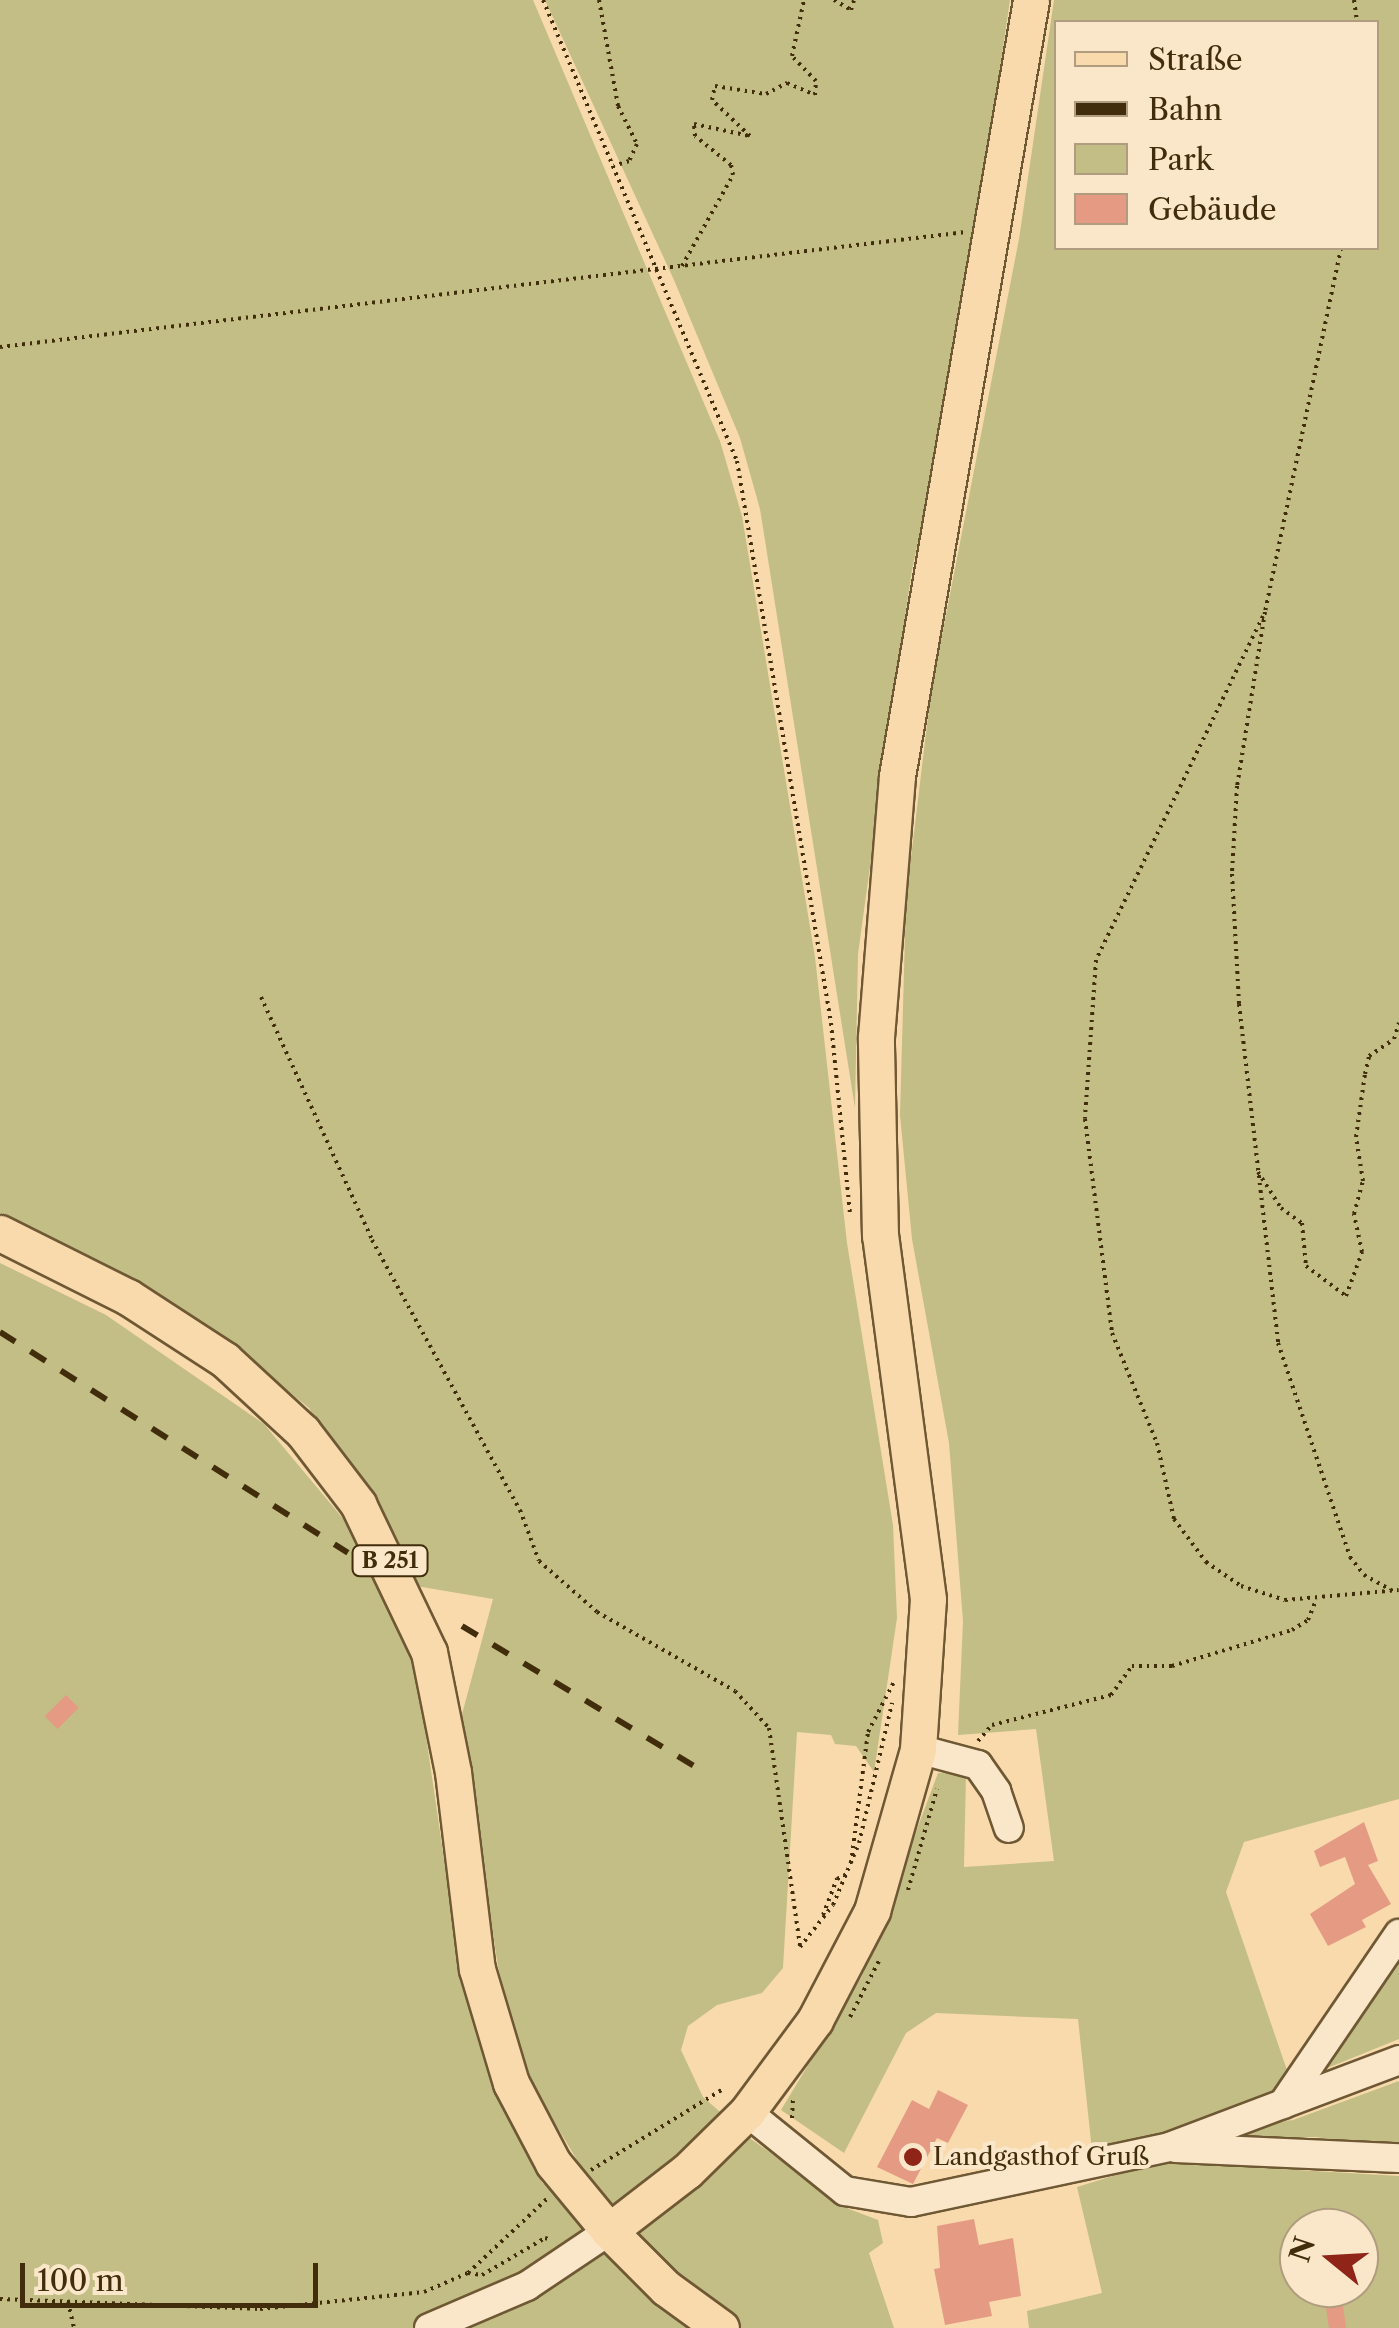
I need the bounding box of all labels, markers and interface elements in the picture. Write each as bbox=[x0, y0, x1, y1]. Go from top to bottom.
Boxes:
legend bbox=[1054, 20, 1379, 250]
text: Straße bbox=[1148, 41, 1243, 78]
text: Bahn bbox=[1148, 91, 1222, 128]
text: Park bbox=[1148, 141, 1213, 178]
text: Gebäude bbox=[1148, 191, 1276, 228]
road number: B 251 bbox=[350, 1544, 430, 1578]
place label: Landgasthof Gruß bbox=[933, 2142, 1149, 2172]
marker: Landgasthof Gruß bbox=[902, 2146, 924, 2168]
north arrow bbox=[1279, 2208, 1379, 2308]
text: N bbox=[1282, 2233, 1322, 2266]
scale bar bbox=[25, 2243, 322, 2305]
text: 100 m bbox=[37, 2262, 124, 2299]

